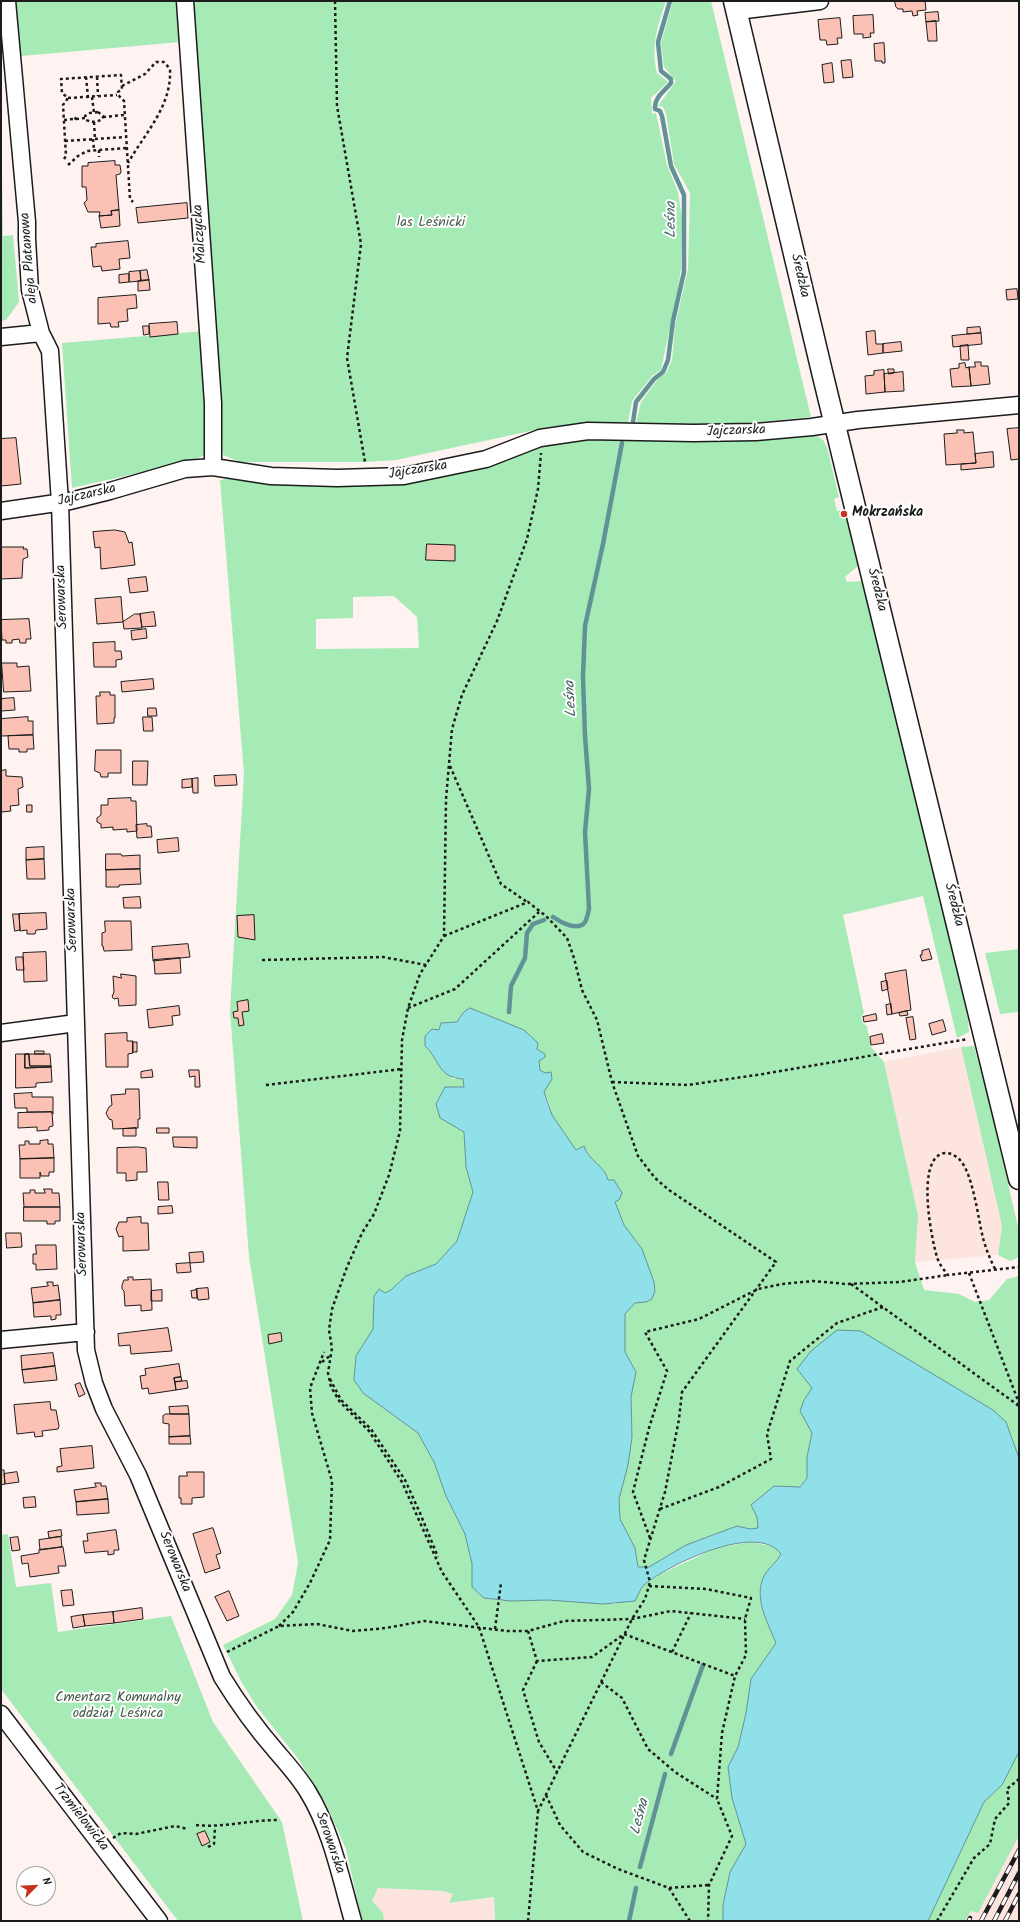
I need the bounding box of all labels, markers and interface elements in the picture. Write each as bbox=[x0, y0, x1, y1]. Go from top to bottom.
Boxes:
water label: Leśna bbox=[663, 202, 681, 238]
street label: Malczycka bbox=[191, 204, 211, 264]
street label: aleja Platanowa bbox=[18, 212, 42, 304]
park label: las Leśnicki bbox=[397, 216, 465, 232]
street label: Średzka bbox=[786, 252, 812, 300]
street label: Jajczarska bbox=[706, 423, 766, 441]
street label: Jajczarska bbox=[387, 458, 449, 484]
street label: Jajczarska bbox=[56, 481, 118, 511]
place label: Mokrzańska bbox=[852, 506, 923, 522]
marker: Mokrzańska bbox=[839, 509, 849, 519]
street label: Serowarska bbox=[53, 565, 73, 629]
street label: Średzka bbox=[862, 566, 890, 614]
water label: Leśna bbox=[562, 680, 582, 718]
street label: Średzka bbox=[939, 881, 967, 929]
street label: Serowarska bbox=[63, 888, 83, 952]
street label: Serowarska bbox=[73, 1212, 93, 1276]
street label: Serowarska bbox=[154, 1529, 194, 1595]
park label: Cmentarz Komunalny oddział Leśnica bbox=[55, 1691, 181, 1724]
street label: Trzmielowicka bbox=[48, 1781, 112, 1855]
water label: Leśna bbox=[628, 1797, 654, 1837]
street label: Serowarska bbox=[311, 1810, 347, 1876]
north arrow bbox=[16, 1866, 56, 1906]
text: N bbox=[36, 1875, 56, 1888]

